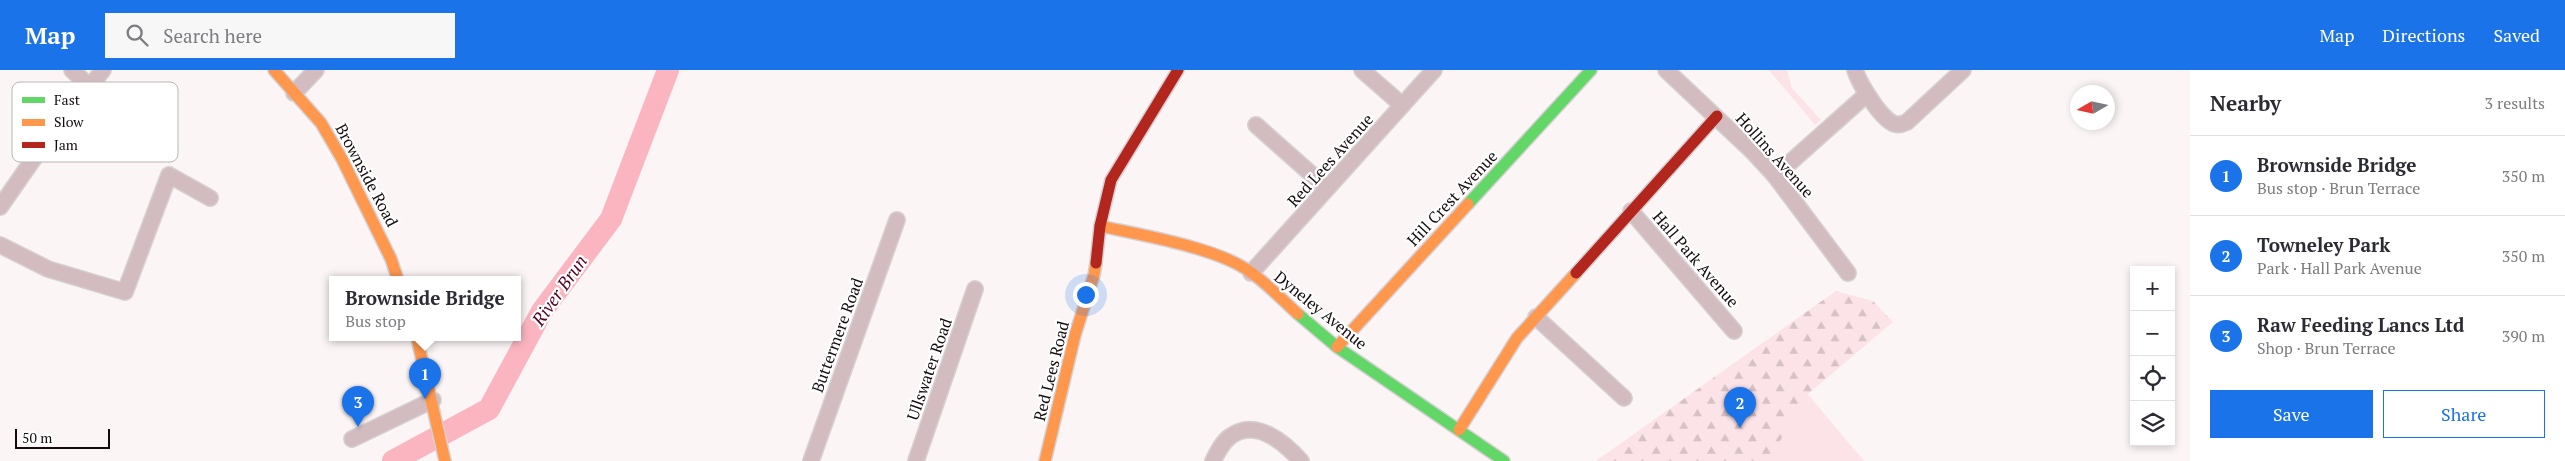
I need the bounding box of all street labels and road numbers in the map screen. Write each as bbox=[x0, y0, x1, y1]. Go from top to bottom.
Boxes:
street label: Hollins Avenue bbox=[1731, 108, 1819, 202]
street label: Red Lees Avenue bbox=[1282, 109, 1378, 211]
street label: Brownside Road bbox=[331, 119, 404, 231]
street label: Hill Crest Avenue bbox=[1402, 145, 1502, 251]
street label: Hall Park Avenue bbox=[1648, 206, 1744, 312]
street label: Dyneley Avenue bbox=[1270, 266, 1372, 354]
street label: Buttermere Road bbox=[806, 274, 868, 395]
street label: Ullswater Road bbox=[901, 315, 957, 423]
street label: Red Lees Road bbox=[1028, 319, 1074, 423]

